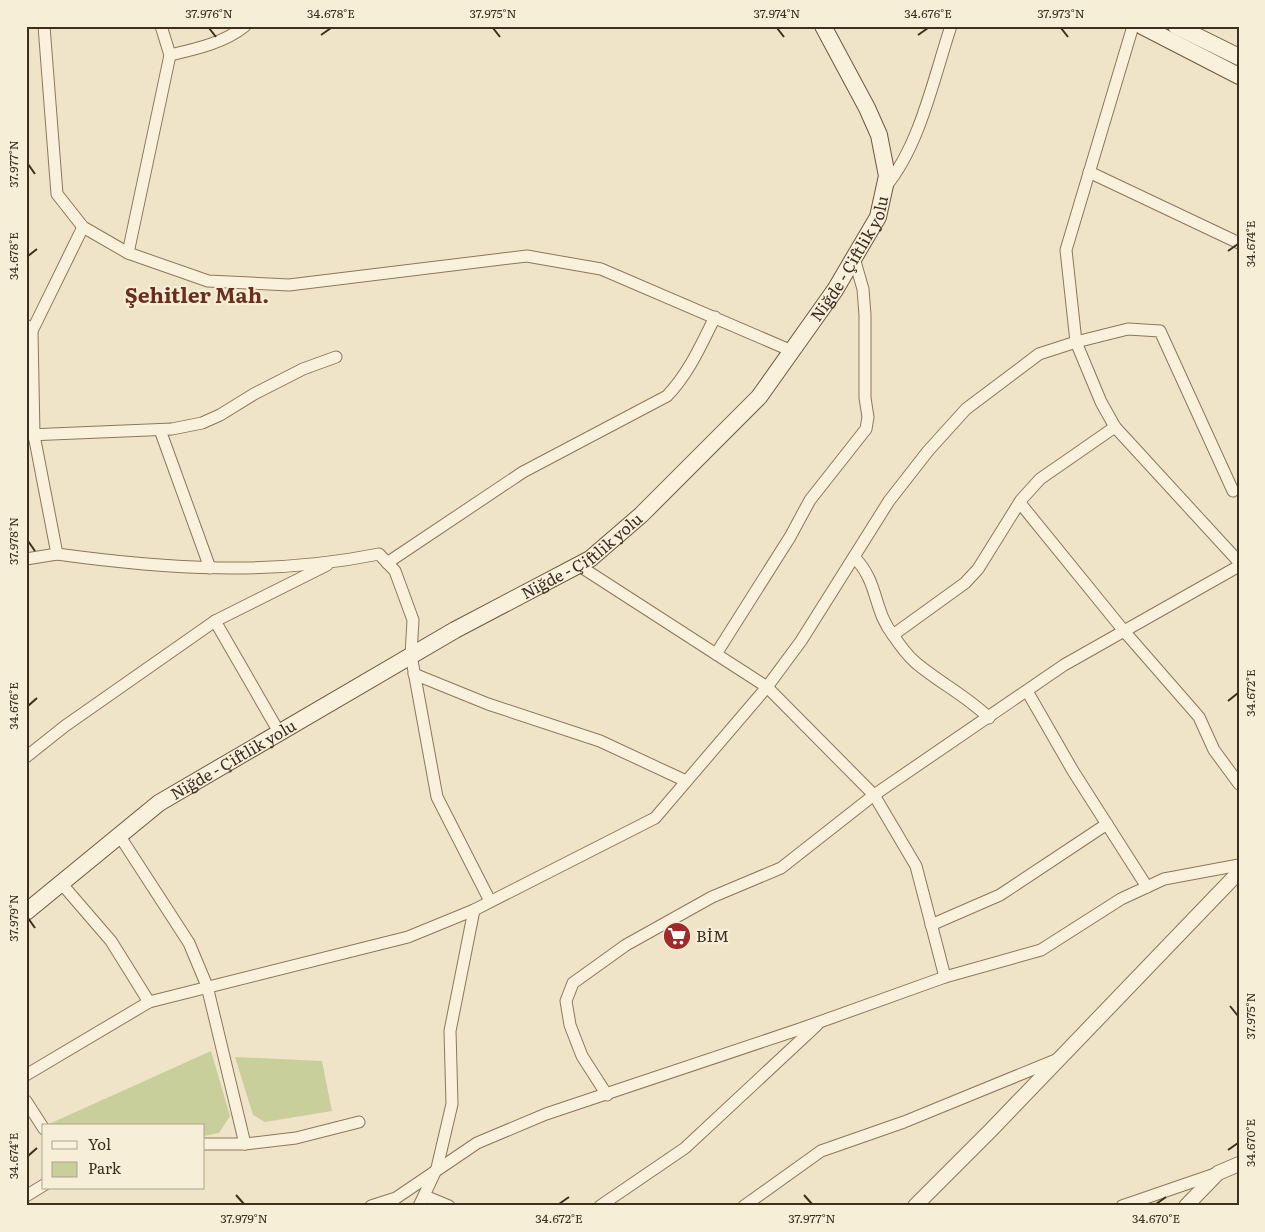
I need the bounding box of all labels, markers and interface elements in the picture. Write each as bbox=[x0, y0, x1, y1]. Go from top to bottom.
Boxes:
text: 37.976°N bbox=[185, 4, 233, 22]
text: 34.678°E bbox=[307, 4, 355, 22]
text: 37.975°N bbox=[469, 4, 517, 22]
text: 37.974°N bbox=[754, 4, 800, 22]
text: 34.676°E bbox=[904, 4, 952, 22]
text: 37.973°N bbox=[1037, 4, 1085, 22]
text: 37.977°N bbox=[4, 140, 22, 188]
street label: Niğde - Çiftlik yolu bbox=[804, 193, 893, 326]
text: 34.674°E bbox=[1241, 220, 1259, 267]
text: 34.678°E bbox=[4, 232, 22, 280]
district label: Şehitler Mah. bbox=[125, 278, 269, 309]
street label: Niğde - Çiftlik yolu bbox=[516, 506, 647, 604]
text: 37.978°N bbox=[4, 517, 22, 565]
text: 34.672°E bbox=[1241, 669, 1259, 717]
text: 34.676°E bbox=[4, 682, 22, 730]
street label: Niğde - Çiftlik yolu bbox=[165, 713, 300, 805]
text: 37.979°N bbox=[4, 894, 22, 942]
supermarket icon: BİM bbox=[662, 921, 692, 951]
place label: BİM bbox=[696, 923, 729, 947]
text: 37.975°N bbox=[1241, 992, 1259, 1040]
text: 34.670°E bbox=[1241, 1119, 1259, 1167]
legend bbox=[42, 1124, 205, 1190]
text: 34.674°E bbox=[4, 1132, 22, 1179]
text: Yol bbox=[88, 1132, 111, 1155]
text: Park bbox=[88, 1156, 122, 1179]
text: 37.979°N bbox=[220, 1209, 268, 1227]
text: 34.672°E bbox=[535, 1209, 583, 1227]
text: 37.977°N bbox=[788, 1209, 836, 1227]
text: 34.670°E bbox=[1132, 1209, 1180, 1227]

